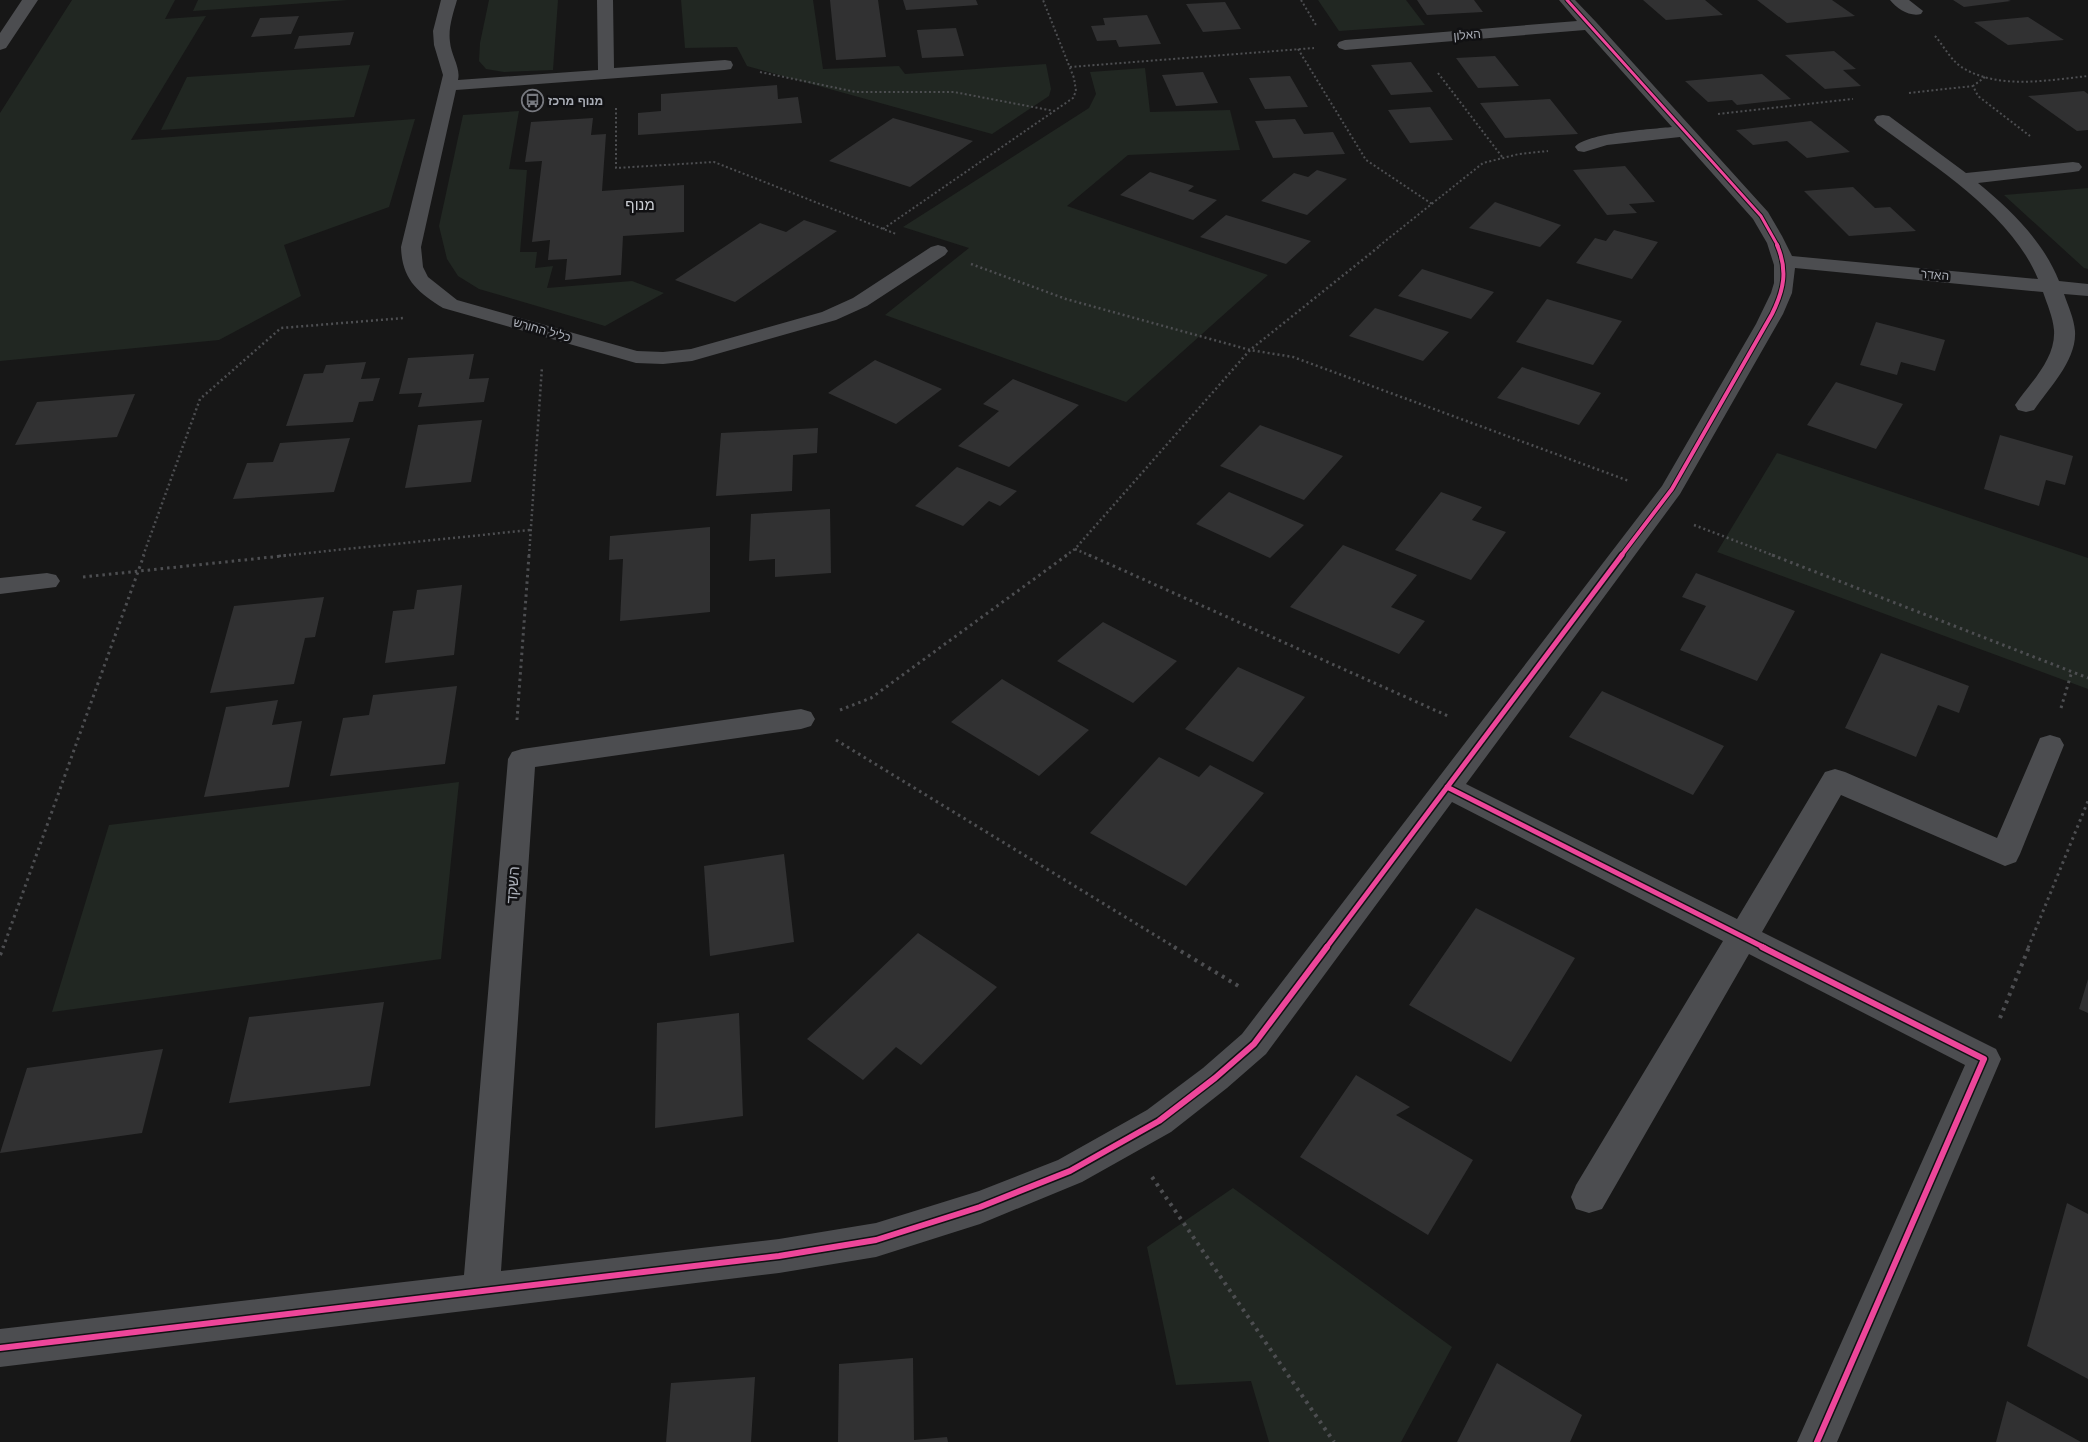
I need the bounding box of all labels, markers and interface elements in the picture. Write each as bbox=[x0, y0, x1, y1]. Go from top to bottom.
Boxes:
street label: האלון bbox=[1453, 27, 1481, 43]
bus stop icon: מנוף מרכז bbox=[520, 89, 544, 113]
place label: מנוף מרכז bbox=[548, 94, 603, 108]
district label: מנוף bbox=[625, 196, 655, 213]
street label: האדר bbox=[1920, 267, 1950, 283]
street label: כליל החורש bbox=[512, 315, 572, 345]
street label: השקד bbox=[503, 866, 522, 904]

